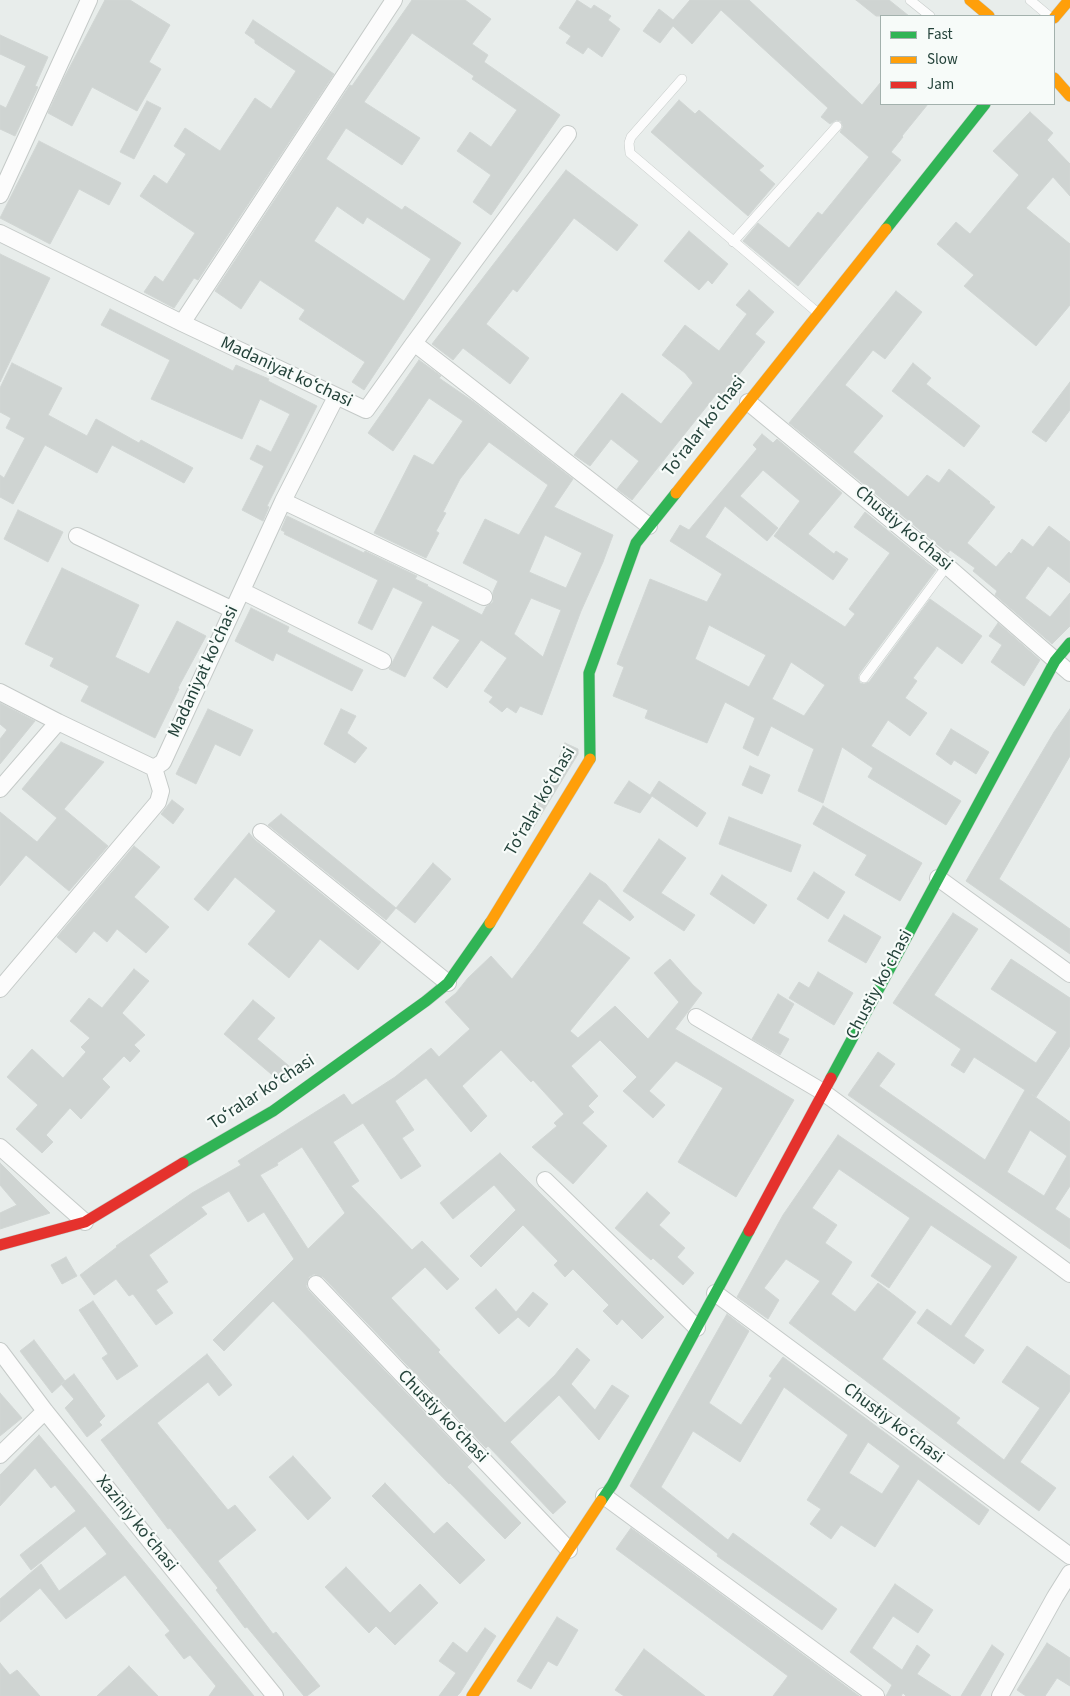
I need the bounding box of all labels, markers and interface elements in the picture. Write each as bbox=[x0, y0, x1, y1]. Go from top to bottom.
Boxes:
legend bbox=[880, 15, 1055, 105]
text: Fast bbox=[927, 24, 953, 45]
text: Slow bbox=[927, 49, 958, 70]
text: Jam bbox=[927, 74, 954, 95]
street label: Madaniyat koʻchasi bbox=[217, 333, 355, 413]
street label: Toʻralar koʻchasi bbox=[659, 372, 751, 482]
street label: Chustiy koʻchasi bbox=[850, 482, 956, 576]
street label: Madaniyat ko'chasi bbox=[164, 603, 244, 741]
street label: Toʻralar koʻchasi bbox=[501, 744, 581, 860]
street label: Chustiy koʻchasi bbox=[842, 927, 918, 1043]
street label: Toʻralar koʻchasi bbox=[205, 1051, 319, 1135]
street label: Chustiy koʻchasi bbox=[392, 1366, 492, 1468]
street label: Chustiy koʻchasi bbox=[838, 1379, 948, 1469]
street label: Xaziniy koʻchasi bbox=[91, 1471, 181, 1577]

